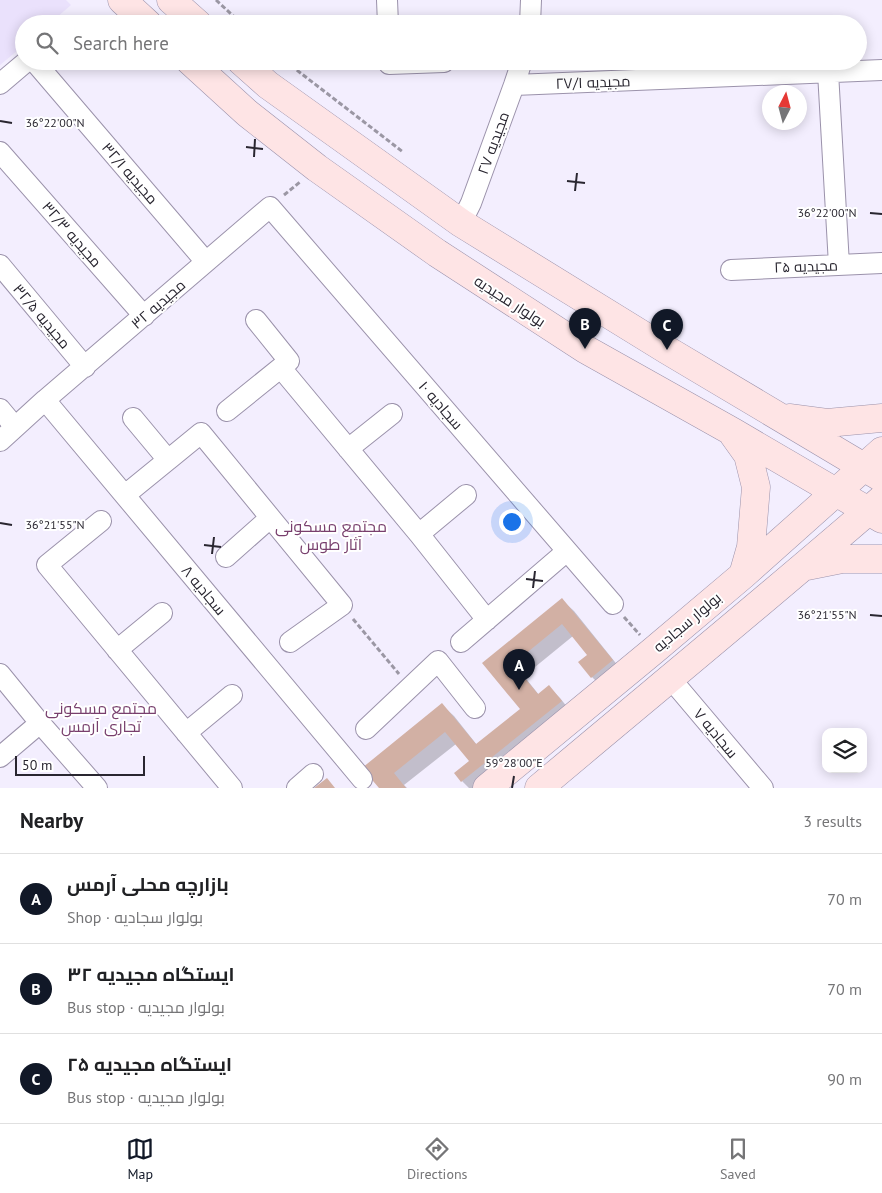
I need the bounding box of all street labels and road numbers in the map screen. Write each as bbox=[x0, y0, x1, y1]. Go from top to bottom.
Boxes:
street label: مجیدیه ۲۷/۱ bbox=[555, 71, 631, 93]
street label: مجیدیه ۲۷ bbox=[473, 109, 513, 177]
street label: مجیدیه ۳۲/۱ bbox=[98, 138, 162, 208]
street label: مجیدیه ۳۲/۳ bbox=[38, 197, 106, 271]
street label: مجیدیه ۲۵ bbox=[774, 255, 838, 277]
street label: بولوار مجیدیه bbox=[471, 271, 549, 331]
street label: مجیدیه ۳۲ bbox=[127, 275, 189, 333]
street label: مجیدیه ۳۲/۵ bbox=[9, 280, 75, 352]
street label: سجادیه ۱۰ bbox=[415, 377, 467, 433]
street label: سجادیه ۸ bbox=[178, 561, 230, 619]
street label: بولوار سجادیه bbox=[649, 588, 725, 656]
street label: سجادیه ۷ bbox=[690, 704, 742, 762]

